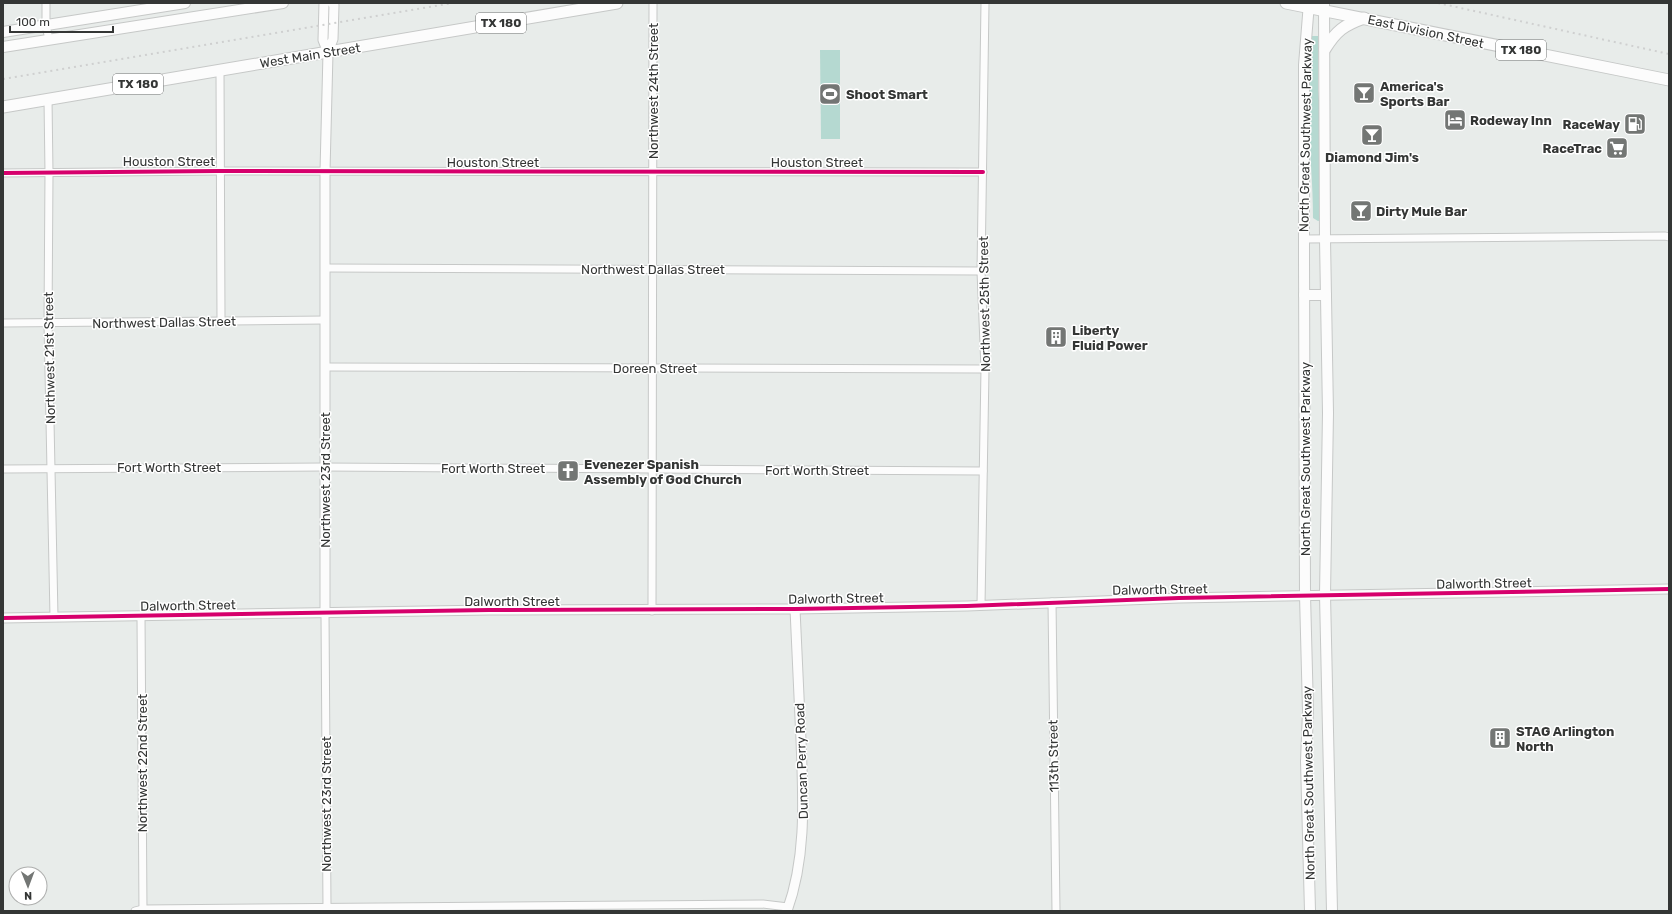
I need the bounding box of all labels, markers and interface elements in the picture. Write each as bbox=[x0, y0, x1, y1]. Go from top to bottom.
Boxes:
scale bar bbox=[10, 8, 113, 34]
street label: East Division Street bbox=[1366, 12, 1485, 51]
road number: TX 180 bbox=[476, 13, 526, 33]
text: 100 m bbox=[16, 15, 50, 29]
street label: Northwest 24th Street bbox=[646, 23, 661, 159]
street label: North Great Southwest Parkway bbox=[1296, 38, 1315, 232]
street label: West Main Street bbox=[259, 40, 361, 71]
road number: TX 180 bbox=[1496, 40, 1546, 60]
road number: TX 180 bbox=[113, 74, 163, 94]
place label: America's Sports Bar bbox=[1380, 79, 1450, 109]
bar icon: America's Sports Bar bbox=[1351, 80, 1377, 106]
sports icon: Shoot Smart bbox=[817, 81, 843, 107]
place label: Shoot Smart bbox=[846, 87, 928, 102]
hotel icon: Rodeway Inn bbox=[1442, 107, 1468, 133]
fuel station icon: RaceWay bbox=[1622, 111, 1648, 137]
place label: Rodeway Inn bbox=[1470, 113, 1552, 128]
place label: RaceWay bbox=[1562, 117, 1620, 132]
bar icon: Diamond Jim's bbox=[1359, 122, 1385, 148]
supermarket icon: RaceTrac bbox=[1604, 135, 1630, 161]
place label: RaceTrac bbox=[1543, 141, 1602, 156]
place label: Diamond Jim's bbox=[1325, 150, 1419, 165]
street label: Houston Street bbox=[123, 154, 215, 169]
street label: Houston Street bbox=[447, 155, 539, 170]
street label: Houston Street bbox=[771, 155, 863, 170]
bar icon: Dirty Mule Bar bbox=[1348, 198, 1374, 224]
place label: Dirty Mule Bar bbox=[1376, 204, 1467, 219]
street label: Northwest 25th Street bbox=[976, 236, 993, 372]
street label: Northwest Dallas Street bbox=[581, 262, 725, 277]
street label: Northwest 21st Street bbox=[41, 292, 58, 424]
street label: Northwest Dallas Street bbox=[92, 314, 236, 331]
place label: Liberty Fluid Power bbox=[1072, 323, 1148, 353]
building icon: Liberty Fluid Power bbox=[1043, 324, 1069, 350]
street label: Doreen Street bbox=[613, 361, 697, 376]
street label: North Great Southwest Parkway bbox=[1298, 362, 1313, 556]
street label: Northwest 23rd Street bbox=[318, 412, 333, 548]
place label: Evenezer Spanish Assembly of God Church bbox=[584, 457, 742, 487]
church icon: Evenezer Spanish Assembly of God Church bbox=[555, 458, 581, 484]
street label: Fort Worth Street bbox=[117, 460, 221, 475]
street label: Fort Worth Street bbox=[441, 461, 545, 476]
street label: Fort Worth Street bbox=[765, 463, 869, 478]
street label: Dalworth Street bbox=[1436, 575, 1532, 592]
street label: Dalworth Street bbox=[1112, 581, 1208, 598]
street label: Dalworth Street bbox=[788, 590, 884, 607]
street label: Dalworth Street bbox=[464, 594, 560, 609]
street label: Dalworth Street bbox=[140, 597, 236, 614]
street label: North Great Southwest Parkway bbox=[1299, 686, 1318, 880]
street label: Northwest 22nd Street bbox=[135, 694, 150, 832]
street label: Duncan Perry Road bbox=[792, 703, 811, 819]
street label: 113th Street bbox=[1045, 720, 1062, 792]
place label: STAG Arlington North bbox=[1516, 724, 1614, 754]
building icon: STAG Arlington North bbox=[1487, 725, 1513, 751]
street label: Northwest 23rd Street bbox=[319, 736, 334, 872]
north arrow bbox=[8, 866, 48, 906]
text: N bbox=[24, 889, 32, 902]

